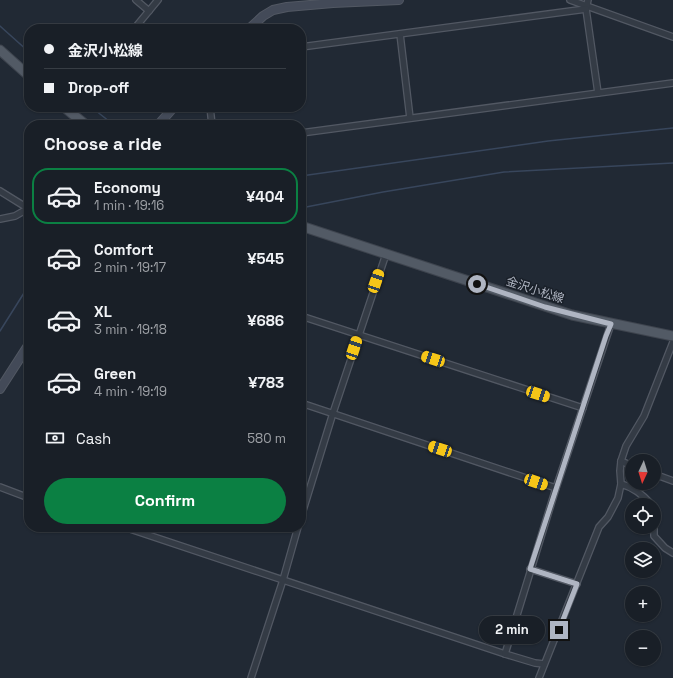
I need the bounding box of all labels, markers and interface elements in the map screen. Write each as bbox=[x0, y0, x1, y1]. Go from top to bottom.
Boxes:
text: 金沢小松線 bbox=[68, 41, 143, 60]
text: Drop-off bbox=[68, 78, 129, 97]
text: Choose a ride bbox=[44, 132, 162, 155]
icon: car bbox=[46, 178, 82, 214]
text: Economy bbox=[94, 178, 161, 197]
text: ¥404 bbox=[246, 187, 284, 206]
text: 1 min · 19:16 bbox=[94, 197, 164, 214]
icon: car bbox=[46, 240, 82, 276]
text: Comfort bbox=[94, 240, 154, 259]
text: ¥545 bbox=[247, 249, 284, 268]
text: 2 min · 19:17 bbox=[94, 259, 166, 276]
car bbox=[366, 268, 386, 294]
street label: 金沢小松線 bbox=[504, 273, 566, 307]
route start bbox=[468, 275, 486, 293]
icon: car bbox=[46, 302, 82, 338]
text: XL bbox=[94, 302, 112, 321]
text: ¥686 bbox=[247, 311, 284, 330]
text: 3 min · 19:18 bbox=[94, 321, 167, 338]
car bbox=[345, 335, 363, 361]
car bbox=[420, 350, 446, 368]
icon: car bbox=[46, 364, 82, 400]
text: Green bbox=[94, 364, 136, 383]
text: ¥783 bbox=[248, 373, 284, 392]
text: 4 min · 19:19 bbox=[94, 383, 167, 400]
car bbox=[525, 385, 551, 403]
icon: cash bbox=[44, 427, 66, 449]
text: Cash bbox=[76, 429, 111, 448]
text: 580 m bbox=[247, 430, 286, 447]
car bbox=[427, 440, 453, 458]
north arrow bbox=[625, 454, 661, 490]
map controls bbox=[625, 454, 661, 666]
car bbox=[523, 472, 549, 492]
button: Confirm bbox=[44, 478, 286, 524]
button: locate bbox=[625, 498, 661, 534]
button: layers bbox=[625, 542, 661, 578]
button: + bbox=[625, 586, 661, 622]
callout: 2 min bbox=[479, 616, 545, 644]
text: 2 min bbox=[495, 621, 529, 638]
route end bbox=[550, 621, 568, 639]
button: − bbox=[625, 630, 661, 666]

